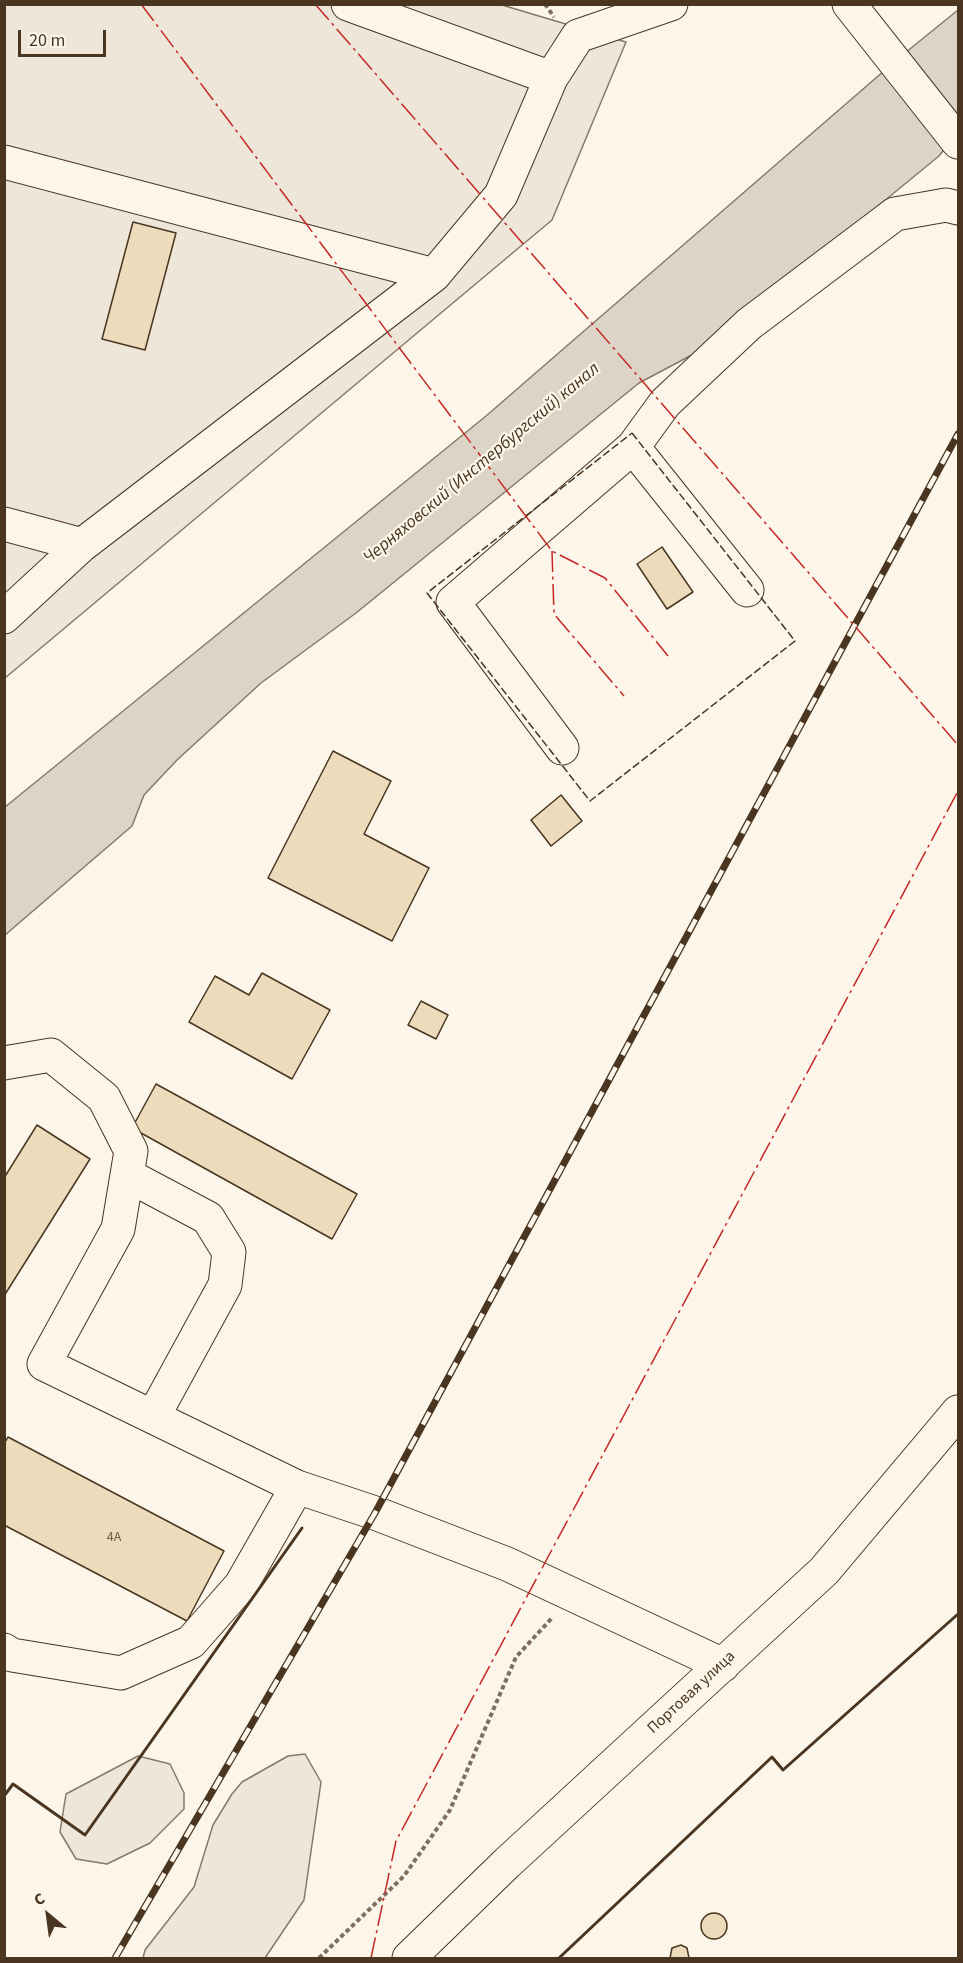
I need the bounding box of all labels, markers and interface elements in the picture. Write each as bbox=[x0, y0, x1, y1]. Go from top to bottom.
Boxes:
scale bar bbox=[21, 18, 110, 56]
text: 20 m bbox=[29, 28, 65, 53]
water label: Черняховский (Инстербургский) канал bbox=[359, 359, 605, 569]
house number: 4А bbox=[107, 1530, 121, 1546]
street label: Портовая улица bbox=[644, 1647, 740, 1739]
north arrow bbox=[18, 1885, 78, 1945]
text: С bbox=[30, 1887, 49, 1911]

